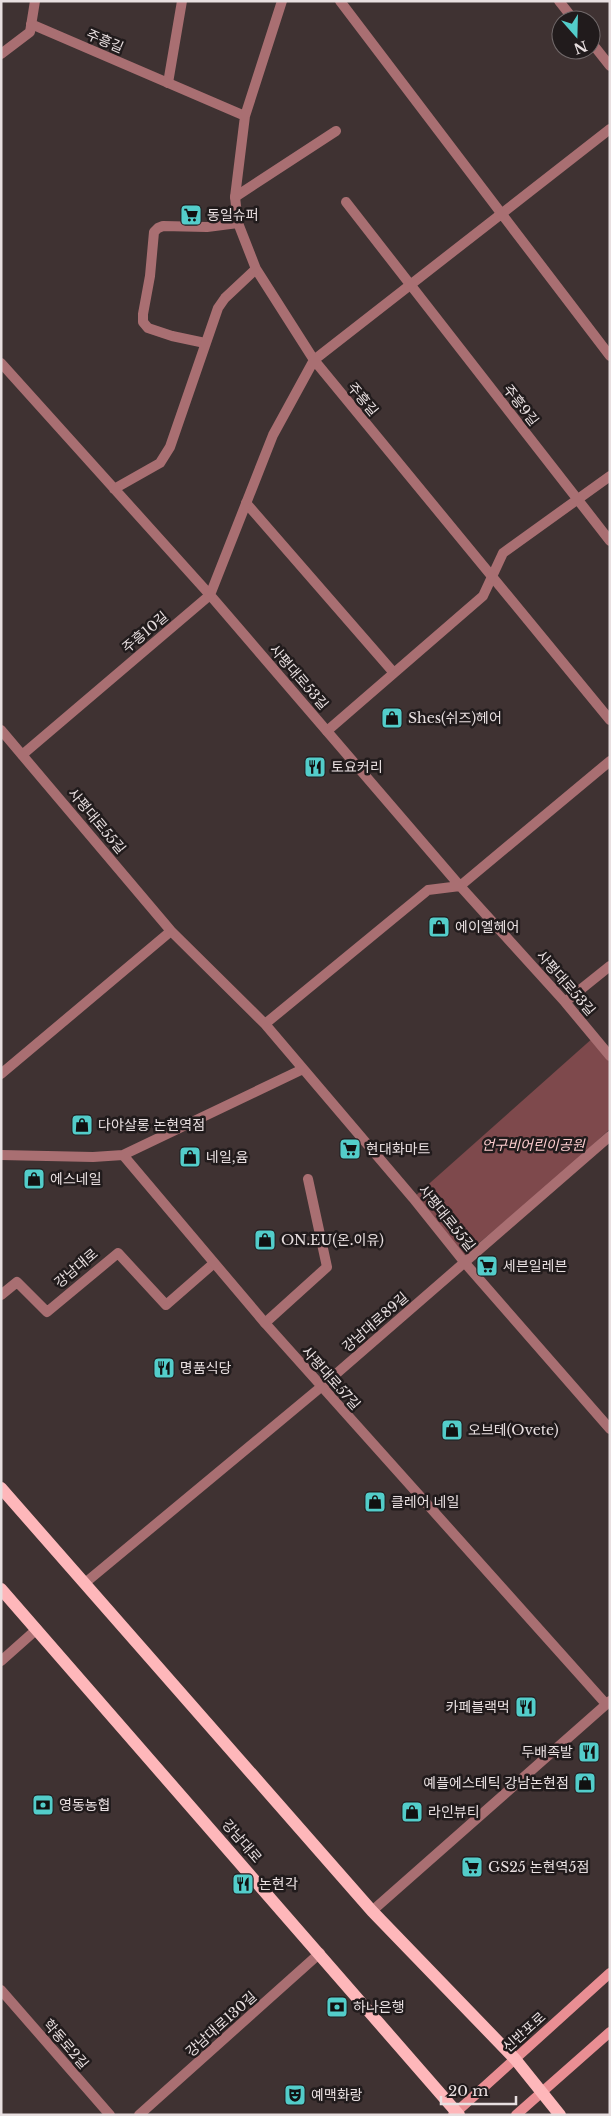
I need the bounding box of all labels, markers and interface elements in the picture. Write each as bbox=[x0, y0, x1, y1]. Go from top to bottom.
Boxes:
north arrow bbox=[551, 10, 601, 60]
street label: 주흥길 bbox=[84, 25, 126, 57]
text: N bbox=[571, 37, 590, 58]
supermarket icon: 동일슈퍼 bbox=[179, 203, 203, 227]
place label: 동일슈퍼 bbox=[207, 206, 259, 224]
street label: 주흥길 bbox=[344, 378, 382, 420]
street label: 주흥9길 bbox=[499, 381, 543, 429]
street label: 주흥10길 bbox=[118, 607, 172, 657]
street label: 사평대로53길 bbox=[266, 641, 332, 713]
shop icon: Shes(쉬즈)헤어 bbox=[380, 706, 404, 730]
place label: Shes(쉬즈)헤어 bbox=[408, 709, 502, 727]
restaurant icon: 토요커리 bbox=[303, 755, 327, 779]
place label: 토요커리 bbox=[331, 758, 383, 776]
street label: 사평대로55길 bbox=[64, 784, 130, 858]
shop icon: 에이엘헤어 bbox=[427, 915, 451, 939]
place label: 에이엘헤어 bbox=[455, 918, 519, 936]
street label: 사평대로53길 bbox=[533, 947, 599, 1019]
shop icon: 다야살롱 논현역점 bbox=[70, 1113, 94, 1137]
place label: 다야살롱 논현역점 bbox=[98, 1116, 205, 1134]
park label: 언구비어린이공원 bbox=[481, 1136, 586, 1154]
supermarket icon: 현대화마트 bbox=[338, 1137, 362, 1161]
place label: 현대화마트 bbox=[366, 1140, 431, 1158]
shop icon: 네일,윰 bbox=[178, 1145, 202, 1169]
place label: 네일,윰 bbox=[206, 1148, 249, 1166]
shop icon: 에스네일 bbox=[22, 1167, 46, 1191]
place label: 에스네일 bbox=[50, 1170, 102, 1188]
street label: 사평대로55길 bbox=[415, 1181, 479, 1255]
shop icon: ON.EU(온.이유) bbox=[253, 1228, 277, 1252]
place label: ON.EU(온.이유) bbox=[281, 1231, 384, 1249]
street label: 강남대로 bbox=[50, 1244, 102, 1291]
supermarket icon: 세븐일레븐 bbox=[475, 1254, 499, 1278]
place label: 세븐일레븐 bbox=[503, 1257, 568, 1275]
street label: 강남대로89길 bbox=[338, 1288, 412, 1356]
street label: 사평대로57길 bbox=[298, 1342, 364, 1414]
restaurant icon: 명품식당 bbox=[152, 1356, 176, 1380]
place label: 명품식당 bbox=[180, 1359, 232, 1377]
shop icon: 오브테(Ovete) bbox=[440, 1418, 464, 1442]
place label: 오브테(Ovete) bbox=[468, 1421, 559, 1439]
shop icon: 클레어 네일 bbox=[363, 1490, 387, 1514]
place label: 클레어 네일 bbox=[391, 1493, 459, 1511]
restaurant icon: 카페블랙먹 bbox=[514, 1695, 538, 1719]
place label: 카페블랙먹 bbox=[446, 1698, 510, 1716]
restaurant icon: 두배족발 bbox=[577, 1740, 601, 1764]
place label: 두배족발 bbox=[521, 1743, 573, 1761]
shop icon: 예플에스테틱 강남논현점 bbox=[573, 1771, 597, 1795]
place label: 예플에스테틱 강남논현점 bbox=[423, 1774, 569, 1792]
bank icon: 영동농협 bbox=[31, 1793, 55, 1817]
place label: 영동농협 bbox=[59, 1796, 111, 1814]
shop icon: 라인뷰티 bbox=[400, 1800, 424, 1824]
place label: 라인뷰티 bbox=[428, 1803, 480, 1821]
street label: 강남대로 bbox=[218, 1816, 266, 1866]
supermarket icon: GS25 논현역5점 bbox=[460, 1855, 484, 1879]
place label: GS25 논현역5점 bbox=[488, 1858, 589, 1876]
restaurant icon: 논현각 bbox=[231, 1872, 255, 1896]
place label: 논현각 bbox=[259, 1875, 298, 1893]
street label: 강남대로130길 bbox=[182, 1987, 260, 2061]
bank icon: 하나은행 bbox=[325, 1995, 349, 2019]
place label: 하나은행 bbox=[353, 1998, 405, 2016]
street label: 신반포로 bbox=[499, 2008, 549, 2056]
street label: 학동로2길 bbox=[39, 2015, 93, 2073]
scale bar bbox=[441, 2074, 516, 2106]
text: 20 m bbox=[448, 2081, 488, 2100]
theatre icon: 예맥화랑 bbox=[283, 2083, 307, 2107]
place label: 예맥화랑 bbox=[311, 2086, 363, 2104]

